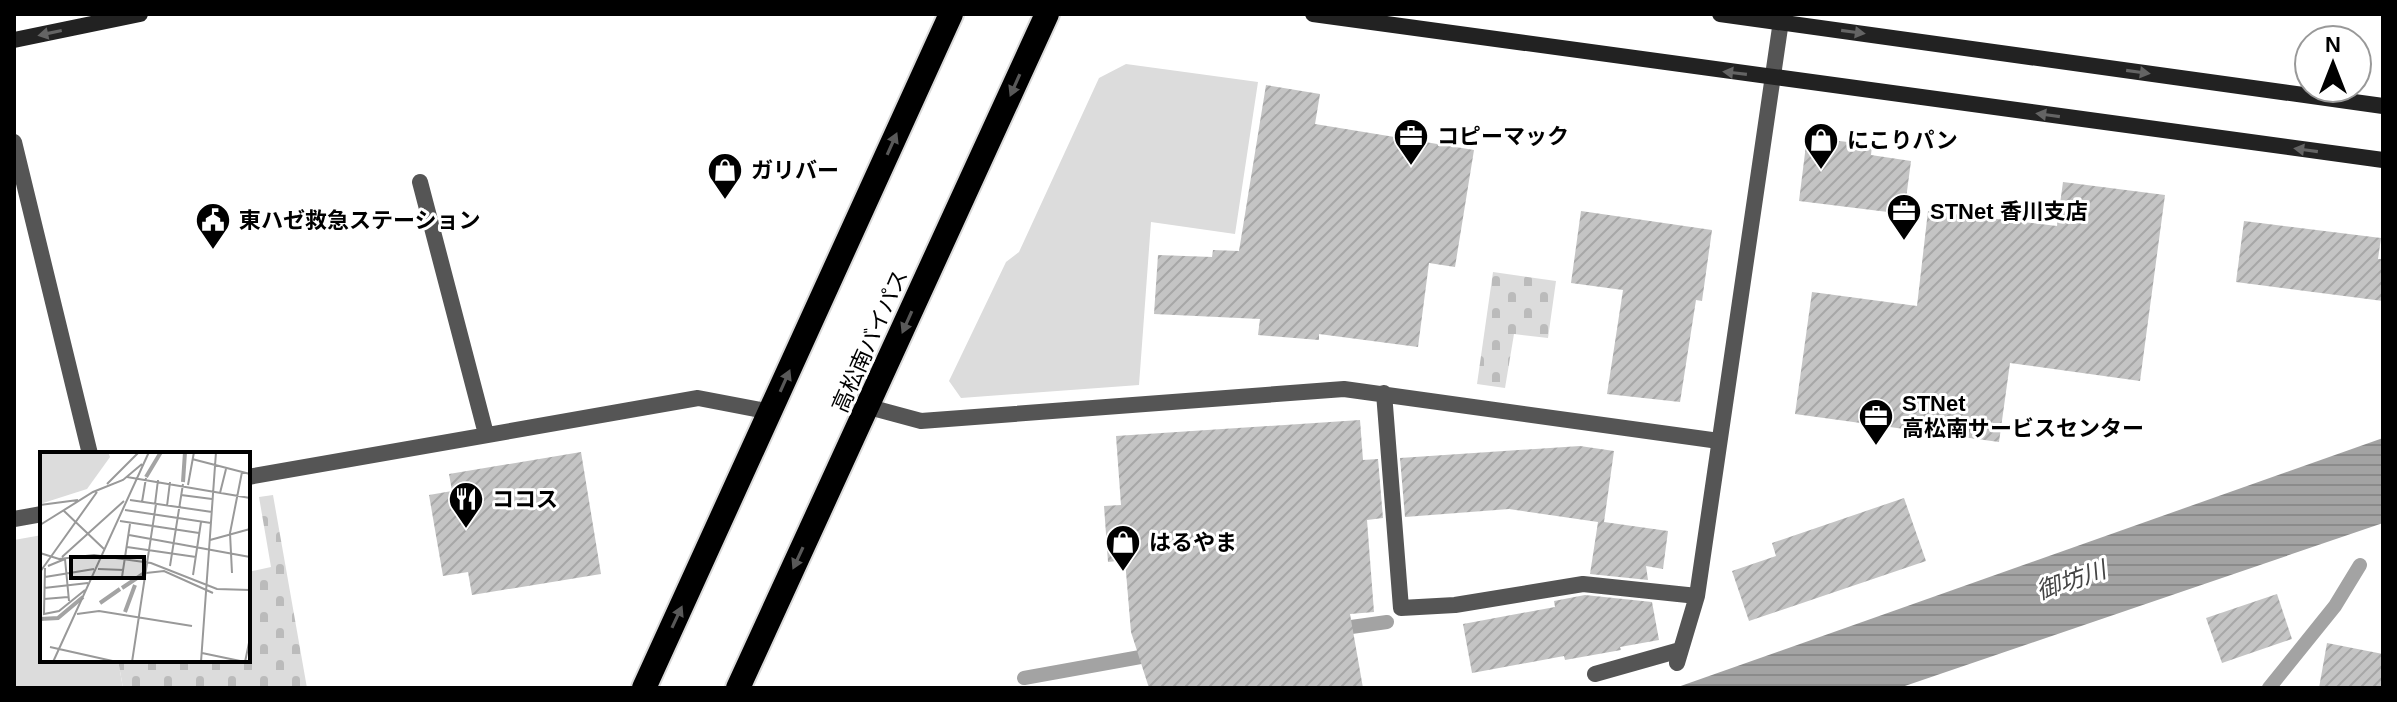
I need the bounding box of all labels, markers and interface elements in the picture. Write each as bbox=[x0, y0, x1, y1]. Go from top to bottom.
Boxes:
north arrow bbox=[2293, 24, 2373, 104]
one-way arrow bbox=[1841, 26, 1866, 39]
one-way arrow bbox=[37, 27, 62, 40]
text: N bbox=[2325, 32, 2341, 57]
one-way arrow bbox=[1722, 66, 1747, 79]
one-way arrow bbox=[2126, 66, 2151, 79]
one-way arrow bbox=[1008, 73, 1021, 97]
one-way arrow bbox=[2035, 108, 2060, 121]
office icon: コピーマック bbox=[1392, 117, 1430, 167]
shop icon: にこりパン bbox=[1802, 121, 1840, 171]
place label: コピーマック bbox=[1437, 124, 1569, 149]
place label: にこりパン bbox=[1847, 128, 1958, 153]
one-way arrow bbox=[885, 132, 898, 155]
one-way arrow bbox=[2293, 143, 2318, 156]
shop icon: ガリバー bbox=[706, 151, 744, 201]
place label: ガリバー bbox=[751, 158, 839, 183]
office icon: STNet 香川支店 bbox=[1885, 192, 1923, 242]
place label: STNet 香川支店 bbox=[1930, 199, 2088, 224]
public building icon: 東ハゼ救急ステーション bbox=[194, 201, 232, 251]
place label: 東ハゼ救急ステーション bbox=[239, 208, 481, 233]
street label: 高松南バイパス bbox=[827, 266, 913, 416]
one-way arrow bbox=[900, 310, 914, 334]
one-way arrow bbox=[778, 369, 792, 392]
place label: STNet 高松南サービスセンター bbox=[1902, 391, 2144, 441]
office icon: STNet 高松南サービスセンター bbox=[1857, 397, 1895, 447]
inset map bbox=[40, 452, 250, 662]
restaurant icon: ココス bbox=[447, 480, 485, 530]
place label: ココス bbox=[492, 487, 558, 512]
shop icon: はるやま bbox=[1104, 523, 1142, 573]
place label: はるやま bbox=[1149, 530, 1237, 555]
one-way arrow bbox=[792, 546, 805, 570]
water label: 御坊川 bbox=[2033, 555, 2112, 604]
one-way arrow bbox=[670, 605, 683, 629]

